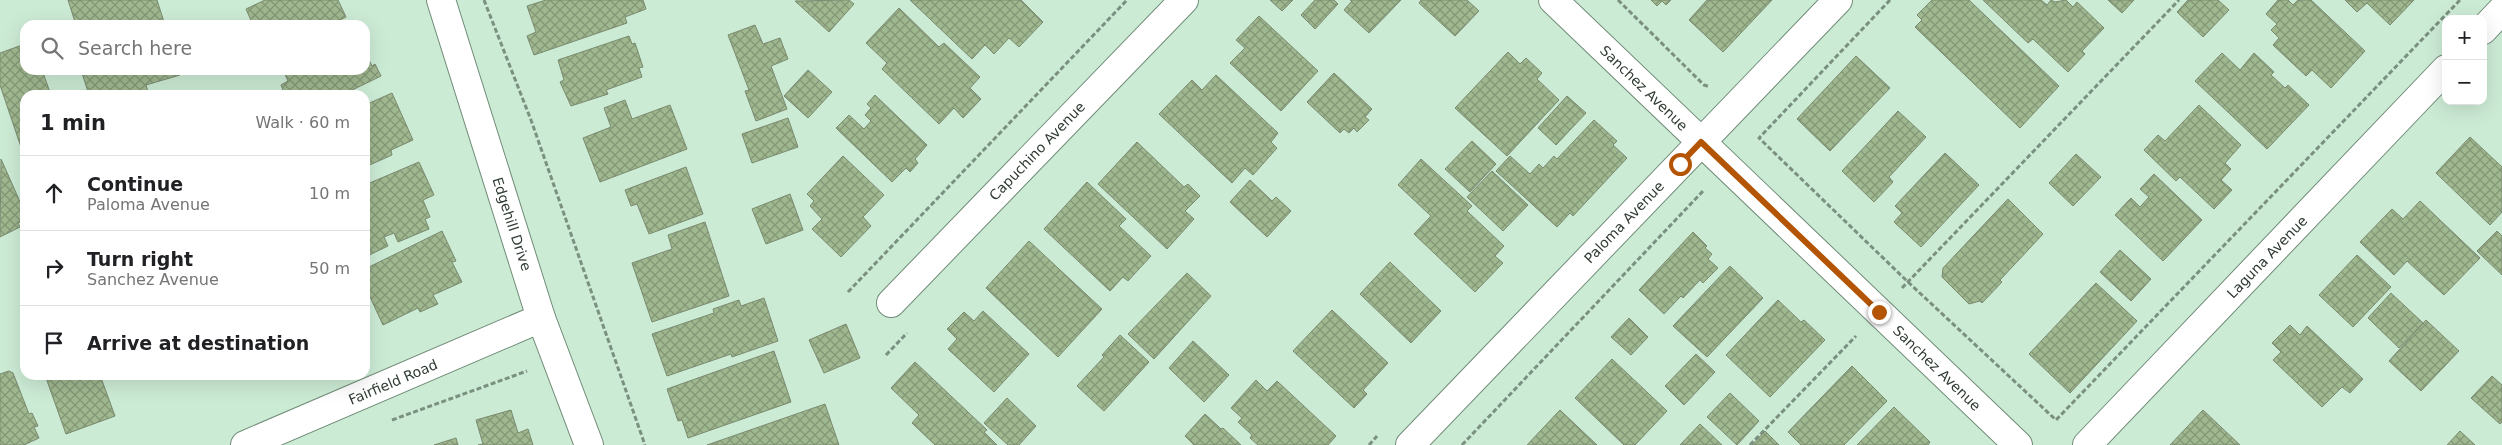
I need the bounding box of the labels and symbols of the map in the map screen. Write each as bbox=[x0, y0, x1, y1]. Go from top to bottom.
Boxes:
street label: Sanchez Avenue bbox=[1597, 42, 1691, 134]
street label: Capuchino Avenue bbox=[986, 99, 1088, 203]
route start bbox=[1669, 153, 1692, 176]
street label: Edgehill Drive bbox=[489, 175, 535, 273]
street label: Paloma Avenue bbox=[1581, 178, 1667, 266]
street label: Laguna Avenue bbox=[2224, 213, 2310, 301]
route end bbox=[1868, 301, 1891, 324]
street label: Sanchez Avenue bbox=[1890, 322, 1984, 414]
street label: Fairfield Road bbox=[346, 356, 440, 408]

